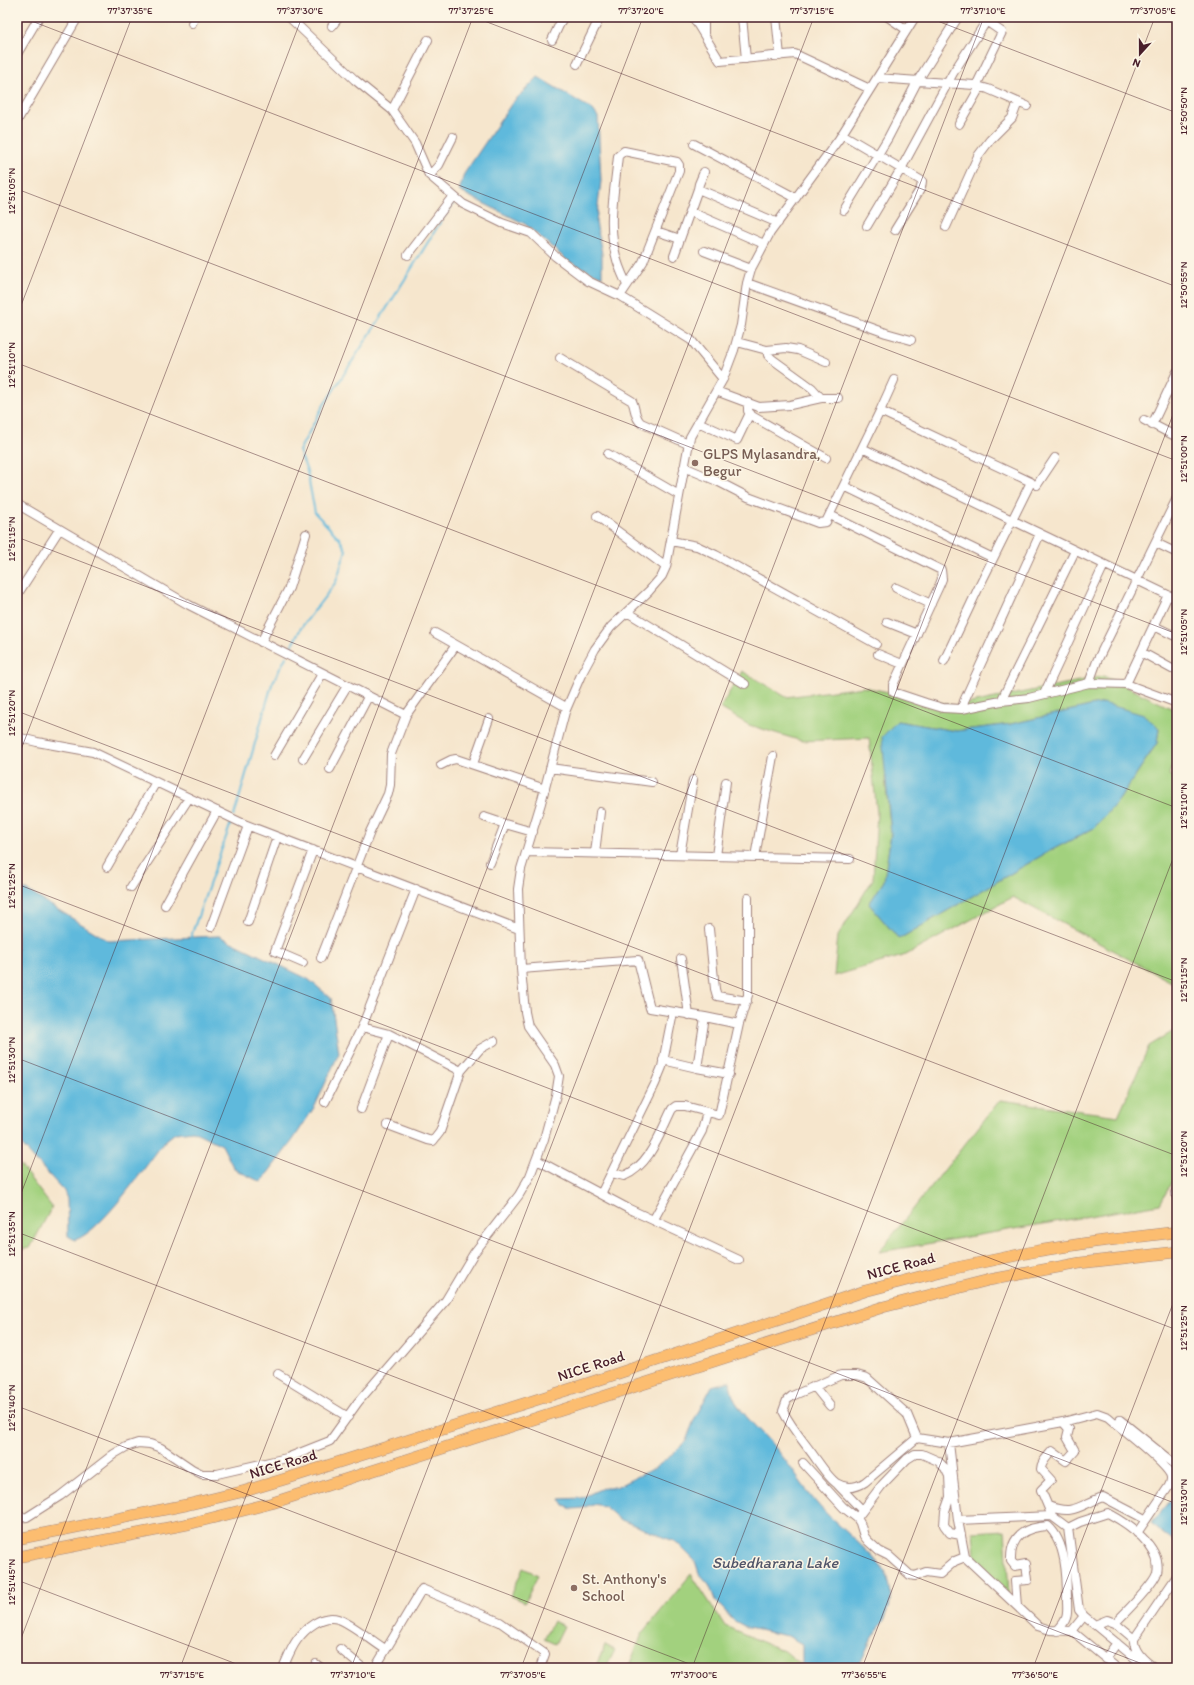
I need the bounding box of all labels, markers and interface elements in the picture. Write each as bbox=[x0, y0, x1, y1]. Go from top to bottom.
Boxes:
text: 77°37'35"E bbox=[107, 4, 153, 17]
text: 77°37'30"E bbox=[277, 4, 323, 17]
text: 77°37'25"E bbox=[449, 4, 494, 17]
text: 77°37'20"E bbox=[618, 4, 664, 17]
text: 77°37'15"E bbox=[790, 4, 835, 17]
text: 77°37'10"E bbox=[960, 4, 1006, 17]
text: 77°37'05"E bbox=[1130, 4, 1176, 17]
north arrow bbox=[1120, 34, 1160, 74]
text: N bbox=[1131, 55, 1142, 70]
text: 12°50'50"N bbox=[1177, 87, 1190, 135]
text: 12°51'05"N bbox=[5, 168, 18, 214]
text: 12°50'55"N bbox=[1177, 261, 1190, 309]
text: 12°51'10"N bbox=[5, 342, 18, 388]
text: 12°51'00"N bbox=[1177, 435, 1190, 483]
place label: GLPS Mylasandra, Begur bbox=[703, 445, 821, 480]
marker: GLPS Mylasandra, Begur bbox=[690, 458, 700, 468]
text: 12°51'15"N bbox=[5, 516, 18, 561]
text: 12°51'05"N bbox=[1177, 609, 1190, 655]
text: 12°51'20"N bbox=[5, 690, 18, 736]
text: 12°51'10"N bbox=[1177, 783, 1190, 829]
text: 12°51'25"N bbox=[5, 863, 18, 909]
text: 12°51'15"N bbox=[1177, 957, 1190, 1002]
text: 12°51'30"N bbox=[5, 1036, 18, 1083]
text: 12°51'20"N bbox=[1177, 1131, 1190, 1177]
text: 12°51'35"N bbox=[5, 1211, 18, 1257]
street label: NICE Road bbox=[865, 1248, 938, 1284]
text: 12°51'25"N bbox=[1177, 1305, 1190, 1351]
street label: NICE Road bbox=[555, 1346, 628, 1385]
text: 12°51'40"N bbox=[5, 1384, 18, 1432]
street label: NICE Road bbox=[247, 1445, 320, 1483]
text: 12°51'30"N bbox=[1177, 1478, 1190, 1525]
water label: Subedharana Lake bbox=[712, 1553, 839, 1572]
text: 12°51'45"N bbox=[5, 1559, 18, 1605]
place label: St. Anthony's School bbox=[582, 1570, 667, 1605]
marker: St. Anthony's School bbox=[569, 1583, 579, 1593]
text: 77°37'15"E bbox=[160, 1668, 205, 1681]
text: 77°37'10"E bbox=[330, 1668, 376, 1681]
text: 77°37'05"E bbox=[500, 1668, 546, 1681]
text: 77°37'00"E bbox=[671, 1668, 718, 1681]
text: 77°36'55"E bbox=[841, 1668, 887, 1681]
text: 77°36'50"E bbox=[1012, 1668, 1058, 1681]

